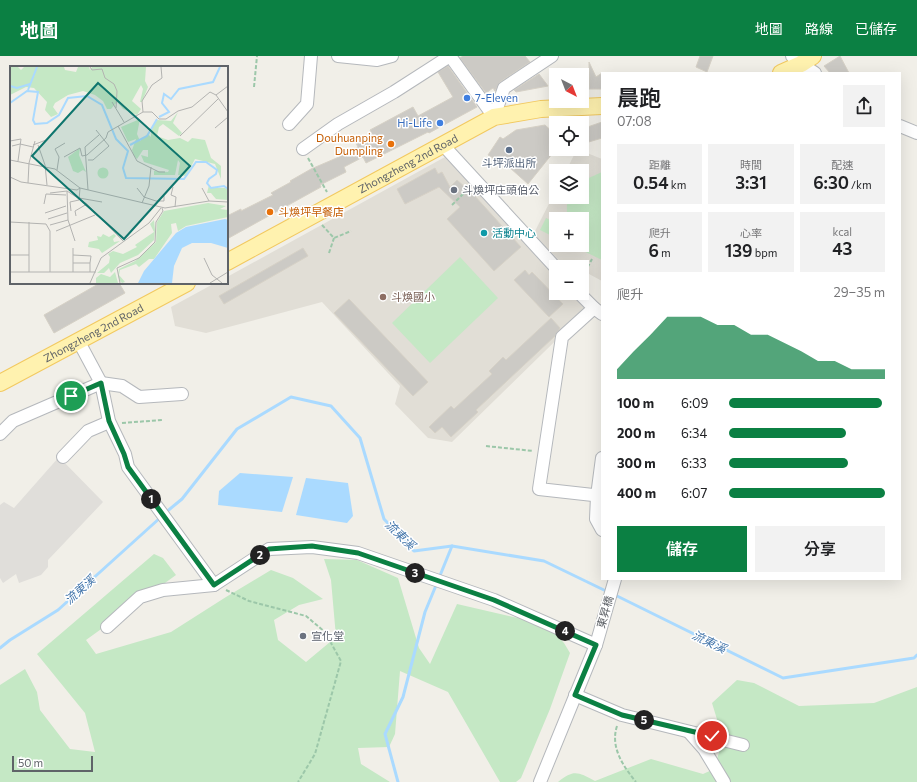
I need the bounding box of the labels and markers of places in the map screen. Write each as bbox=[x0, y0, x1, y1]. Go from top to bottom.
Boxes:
place label: 7-Eleven bbox=[475, 91, 518, 104]
marker: 7-Eleven bbox=[462, 93, 472, 103]
place label: Hi-Life bbox=[397, 116, 432, 129]
marker: Hi-Life bbox=[435, 118, 445, 128]
place label: Douhuanping Dumpling bbox=[316, 131, 383, 157]
marker: Douhuanping Dumpling bbox=[386, 139, 396, 149]
marker: 斗坪派出所 bbox=[504, 145, 514, 155]
place label: 斗坪派出所 bbox=[482, 156, 537, 169]
place label: 斗煥坪庄頭伯公 bbox=[462, 183, 539, 196]
marker: 斗煥坪庄頭伯公 bbox=[449, 185, 459, 195]
place label: 斗煥坪早餐店 bbox=[278, 205, 344, 218]
marker: 斗煥坪早餐店 bbox=[265, 207, 275, 217]
place label: 活動中心 bbox=[492, 226, 536, 239]
marker: 活動中心 bbox=[479, 228, 489, 238]
place label: 斗煥國小 bbox=[391, 290, 435, 303]
marker: 斗煥國小 bbox=[378, 292, 388, 302]
pin bbox=[54, 379, 88, 413]
pin: 1 bbox=[141, 489, 161, 509]
pin: 2 bbox=[250, 545, 270, 565]
pin: 3 bbox=[405, 563, 425, 583]
pin: 4 bbox=[555, 621, 575, 641]
place label: 宣化堂 bbox=[311, 629, 344, 642]
marker: 宣化堂 bbox=[298, 631, 308, 641]
pin: 5 bbox=[634, 710, 654, 730]
pin bbox=[695, 719, 729, 753]

